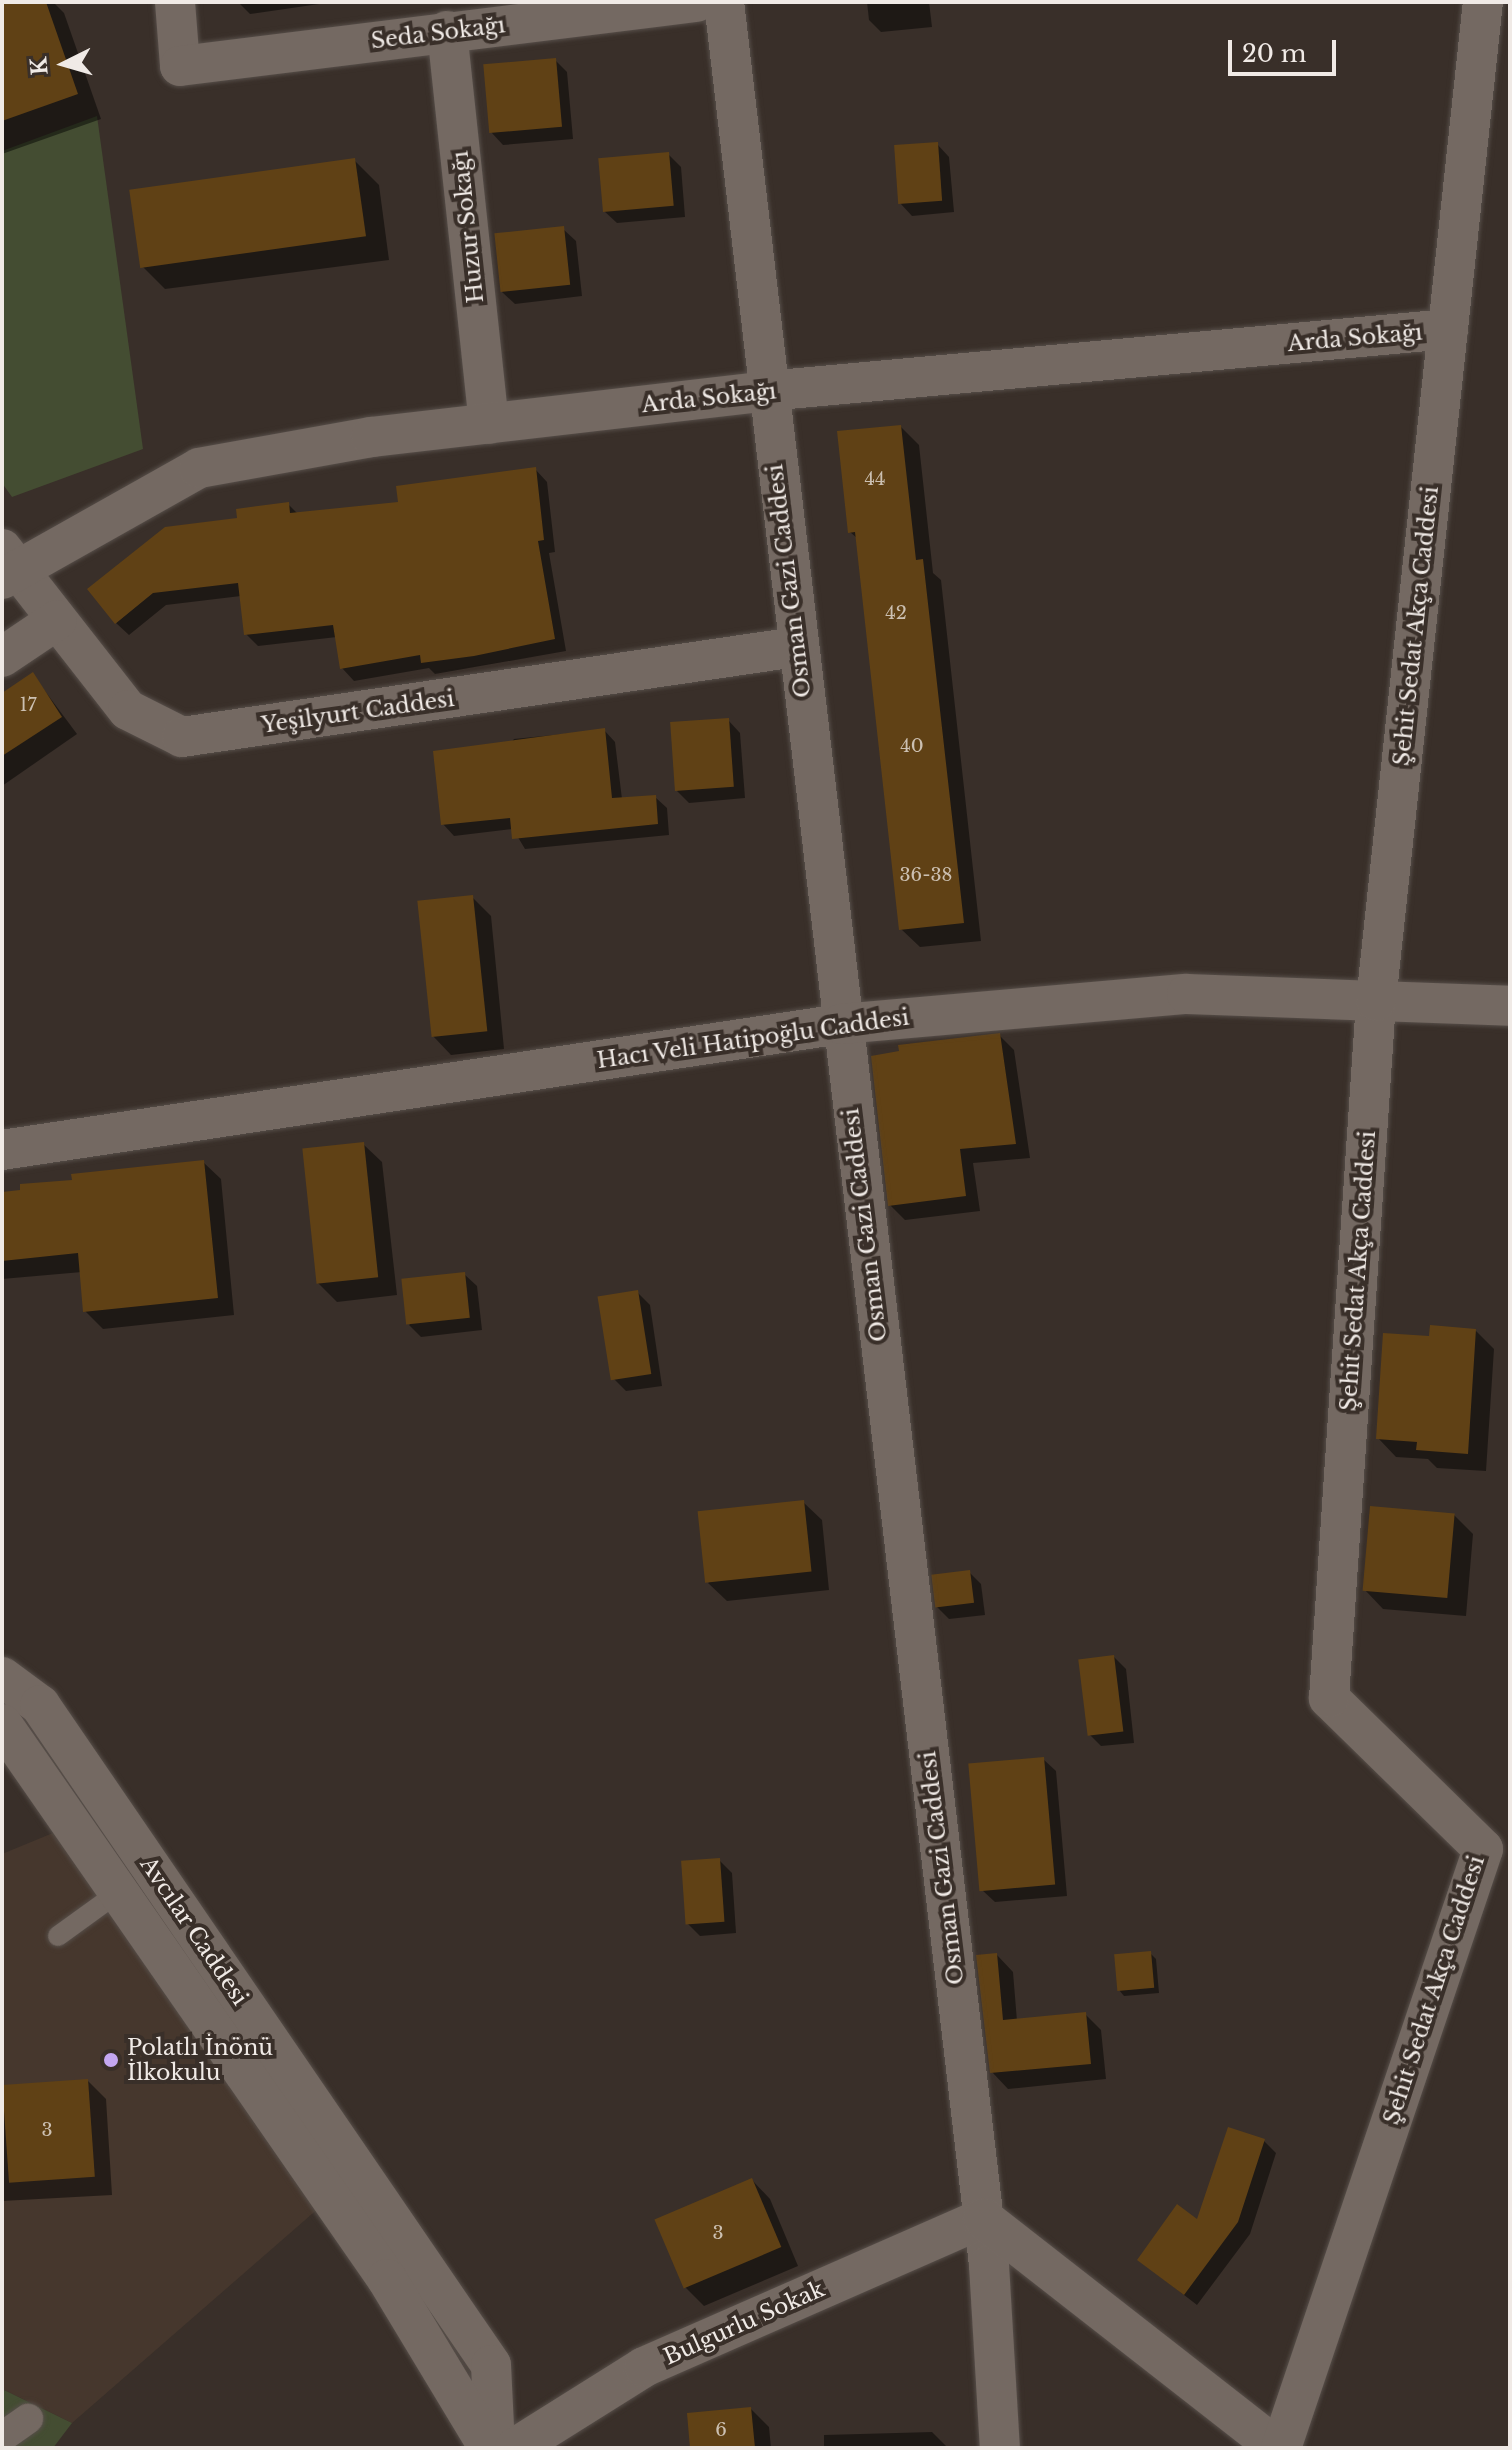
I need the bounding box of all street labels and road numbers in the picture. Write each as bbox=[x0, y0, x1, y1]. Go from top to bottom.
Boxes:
street label: Seda Sokağı bbox=[369, 12, 507, 54]
street label: Huzur Sokağı bbox=[447, 149, 489, 305]
street label: Arda Sokağı bbox=[1286, 319, 1424, 357]
street label: Arda Sokağı bbox=[640, 378, 778, 418]
street label: Osman Gazi Caddesi bbox=[762, 463, 816, 699]
street label: Şehit Sedat Akça Caddesi bbox=[1388, 484, 1444, 768]
street label: Yeşilyurt Caddesi bbox=[260, 685, 456, 739]
street label: Hacı Veli Hatipoğlu Caddesi bbox=[595, 1004, 911, 1074]
street label: Osman Gazi Caddesi bbox=[838, 1107, 892, 1343]
street label: Şehit Sedat Akça Caddesi bbox=[1335, 1129, 1381, 1413]
street label: Osman Gazi Caddesi bbox=[915, 1750, 969, 1986]
street label: Avcılar Caddesi bbox=[134, 1852, 254, 2010]
street label: Şehit Sedat Akça Caddesi bbox=[1378, 1852, 1490, 2128]
street label: Bulgurlu Sokak bbox=[660, 2276, 828, 2370]

